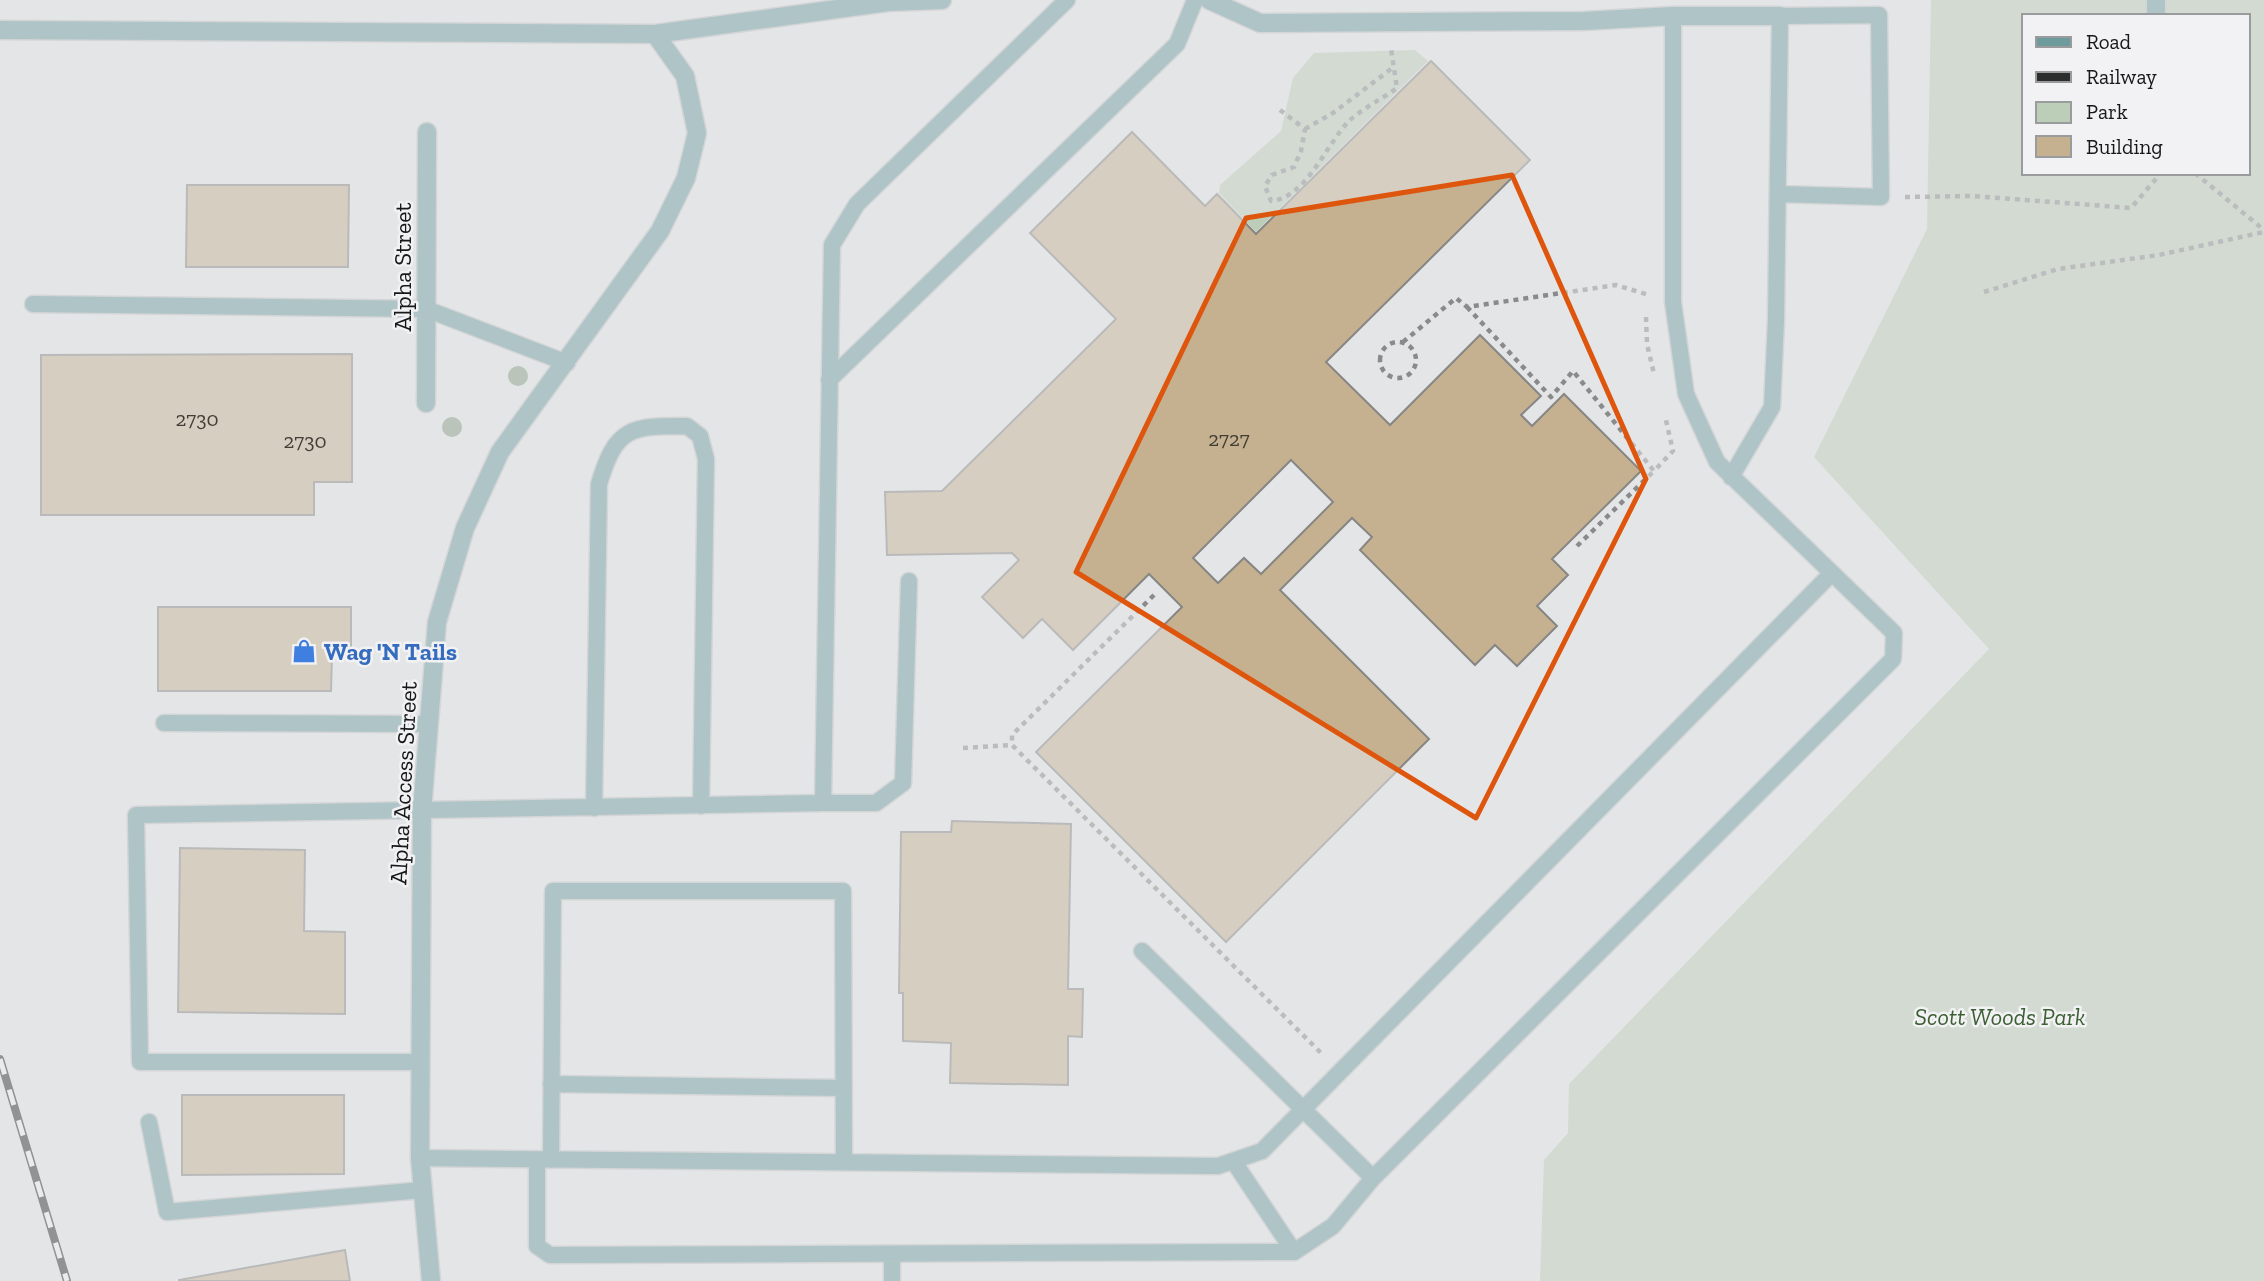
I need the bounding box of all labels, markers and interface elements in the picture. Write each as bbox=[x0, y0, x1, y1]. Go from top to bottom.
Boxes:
legend bbox=[2022, 14, 2250, 175]
text: Road bbox=[2086, 29, 2132, 54]
text: Railway bbox=[2086, 64, 2157, 89]
text: Park bbox=[2086, 99, 2128, 124]
text: Building bbox=[2086, 134, 2163, 159]
street label: Alpha Street bbox=[388, 202, 417, 331]
house number: 2730 bbox=[175, 406, 219, 431]
house number: 2727 bbox=[1208, 426, 1250, 451]
house number: 2730 bbox=[283, 428, 327, 453]
shop icon: Wag 'N Tails bbox=[290, 637, 318, 665]
place label: Wag 'N Tails bbox=[324, 637, 457, 666]
street label: Alpha Access Street bbox=[383, 681, 423, 885]
park label: Scott Woods Park bbox=[1914, 1002, 2086, 1031]

